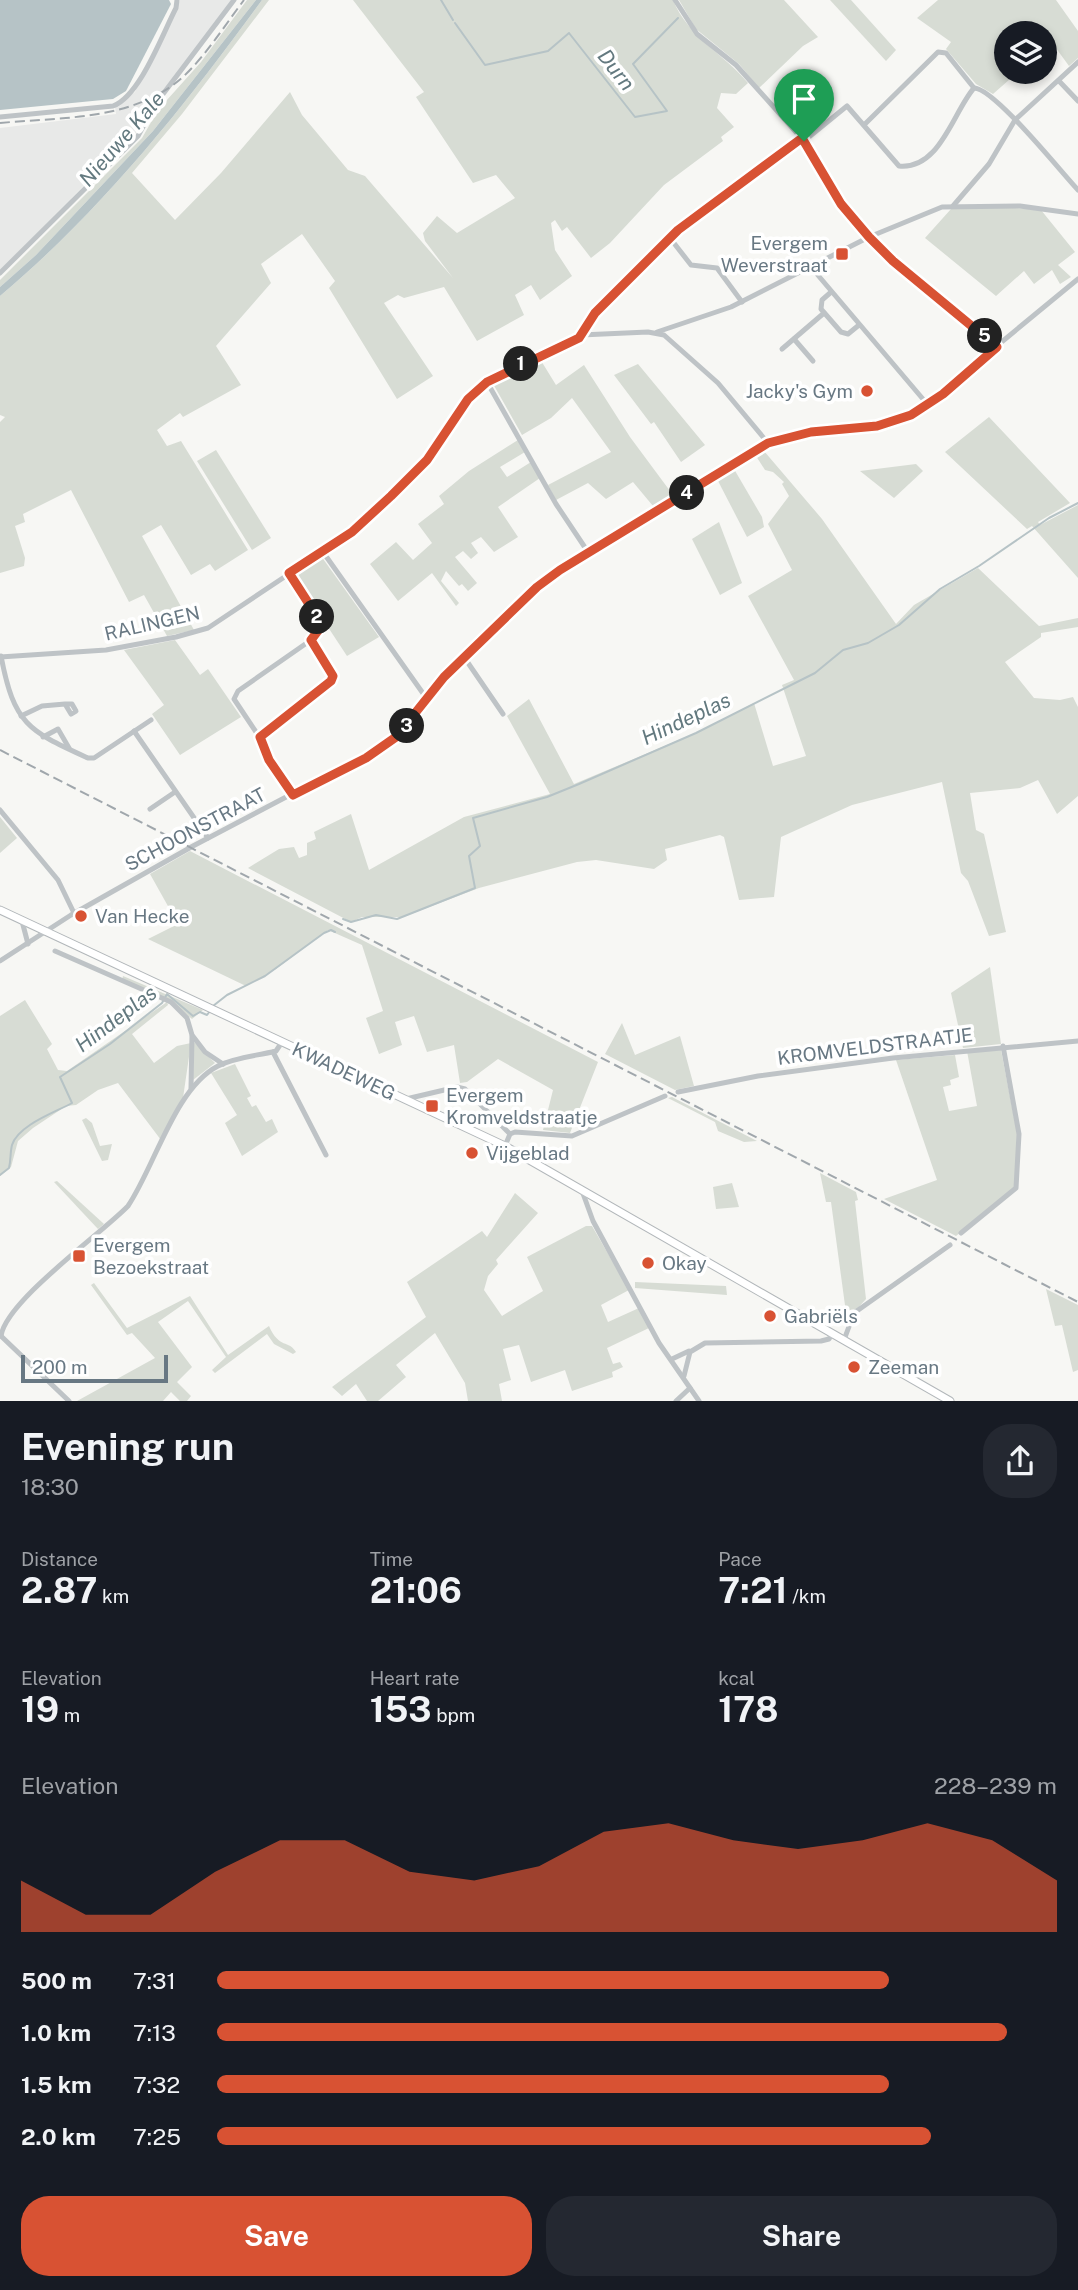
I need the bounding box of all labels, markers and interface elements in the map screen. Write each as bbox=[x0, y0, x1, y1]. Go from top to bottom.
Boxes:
map controls bbox=[994, 21, 1057, 84]
button: layers bbox=[994, 21, 1057, 84]
water label: Durn bbox=[592, 44, 640, 95]
pin bbox=[774, 69, 834, 141]
icon: arrive bbox=[785, 80, 823, 118]
water label: Nieuwe Kale bbox=[74, 86, 170, 191]
place label: Evergem Weverstraat bbox=[721, 232, 828, 276]
marker: Evergem Weverstraat bbox=[834, 246, 850, 262]
pin: 5 bbox=[968, 318, 1002, 354]
text: 5 bbox=[978, 324, 991, 346]
pin: 1 bbox=[504, 346, 538, 382]
text: 1 bbox=[516, 352, 525, 374]
place label: Jacky's Gym bbox=[746, 380, 853, 402]
marker: Jacky's Gym bbox=[859, 383, 875, 399]
pin: 4 bbox=[670, 476, 704, 510]
text: 4 bbox=[680, 481, 693, 503]
pin: 2 bbox=[300, 600, 334, 634]
street label: RALINGEN bbox=[102, 601, 202, 645]
text: 2 bbox=[310, 605, 323, 627]
water label: Hindeplas bbox=[637, 687, 734, 750]
pin: 3 bbox=[390, 708, 424, 744]
text: 3 bbox=[400, 714, 413, 736]
street label: SCHOONSTRAAT bbox=[121, 783, 269, 875]
place label: Van Hecke bbox=[95, 905, 189, 927]
marker: Van Hecke bbox=[73, 908, 89, 924]
water label: Hindeplas bbox=[70, 980, 161, 1057]
street label: KROMVELDSTRAATJE bbox=[776, 1023, 974, 1069]
street label: KWADEWEG bbox=[289, 1037, 399, 1105]
place label: Evergem Kromveldstraatje bbox=[446, 1084, 598, 1128]
marker: Evergem Kromveldstraatje bbox=[424, 1098, 440, 1114]
place label: Vijgeblad bbox=[486, 1142, 570, 1164]
marker: Vijgeblad bbox=[464, 1145, 480, 1161]
place label: Evergem Bezoekstraat bbox=[93, 1234, 209, 1278]
marker: Evergem Bezoekstraat bbox=[71, 1248, 87, 1264]
place label: Okay bbox=[662, 1252, 707, 1274]
marker: Okay bbox=[640, 1255, 656, 1271]
place label: Gabriëls bbox=[784, 1305, 858, 1327]
marker: Gabriëls bbox=[762, 1308, 778, 1324]
scale bar bbox=[21, 1352, 168, 1384]
text: 200 m bbox=[32, 1356, 88, 1378]
place label: Zeeman bbox=[868, 1356, 939, 1378]
marker: Zeeman bbox=[846, 1359, 862, 1375]
text: Evening run bbox=[21, 1424, 234, 1469]
button: share bbox=[983, 1424, 1057, 1498]
text: 18:30 bbox=[21, 1473, 79, 1500]
text: Distance bbox=[21, 1548, 98, 1570]
text: Time bbox=[370, 1548, 413, 1570]
text: Pace bbox=[718, 1548, 762, 1570]
text: 2.87 bbox=[21, 1570, 97, 1611]
text: 21:06 bbox=[370, 1570, 462, 1611]
text: 7:21 bbox=[718, 1570, 788, 1611]
text: km bbox=[97, 1585, 129, 1607]
text: /km bbox=[788, 1585, 826, 1607]
text: Elevation bbox=[21, 1667, 102, 1689]
text: Heart rate bbox=[370, 1667, 459, 1689]
text: kcal bbox=[718, 1667, 755, 1689]
text: 19 bbox=[21, 1689, 59, 1730]
text: 153 bbox=[370, 1689, 432, 1730]
text: 178 bbox=[718, 1689, 778, 1730]
text: m bbox=[59, 1704, 80, 1726]
text: bpm bbox=[432, 1704, 475, 1726]
text: Elevation bbox=[21, 1772, 119, 1799]
text: 228–239 m bbox=[934, 1772, 1057, 1799]
text: 500 m bbox=[21, 1967, 92, 1994]
text: 7:31 bbox=[133, 1967, 176, 1994]
text: 1.0 km bbox=[21, 2019, 91, 2046]
text: 7:13 bbox=[133, 2019, 176, 2046]
text: 1.5 km bbox=[21, 2071, 92, 2098]
text: 7:32 bbox=[133, 2071, 180, 2098]
text: 2.0 km bbox=[21, 2123, 96, 2150]
text: 7:25 bbox=[133, 2123, 181, 2150]
button: Save bbox=[21, 2196, 532, 2276]
button: Share bbox=[546, 2196, 1057, 2276]

